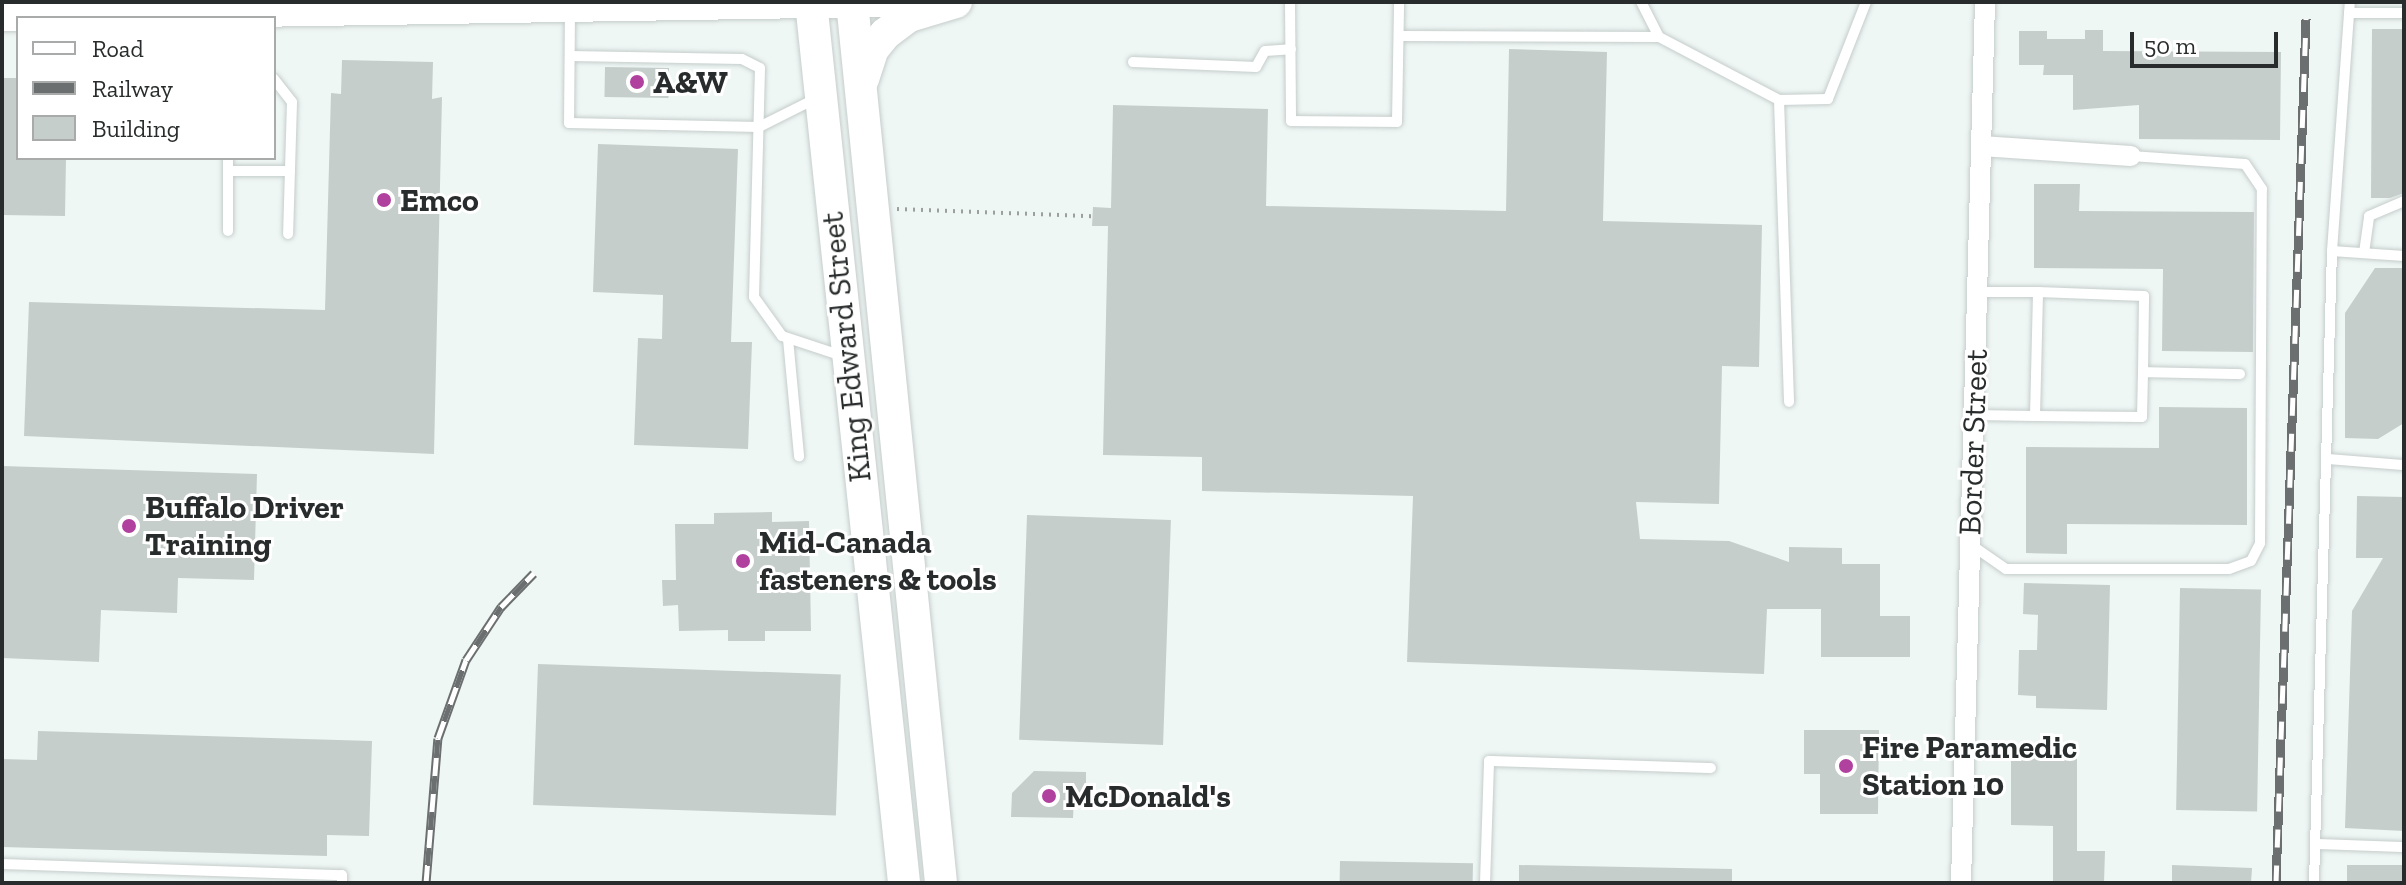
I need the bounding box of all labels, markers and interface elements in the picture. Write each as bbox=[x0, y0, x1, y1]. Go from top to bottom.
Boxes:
legend bbox=[16, 16, 276, 160]
scale bar bbox=[2134, 16, 2282, 66]
text: 50 m bbox=[2144, 31, 2196, 60]
text: Road bbox=[92, 34, 144, 63]
place label: A&W bbox=[653, 63, 728, 101]
marker: A&W bbox=[628, 73, 646, 91]
text: Railway bbox=[92, 74, 173, 103]
text: Building bbox=[92, 114, 180, 143]
place label: Emco bbox=[400, 181, 479, 219]
marker: Emco bbox=[375, 191, 393, 209]
street label: King Edward Street bbox=[813, 210, 879, 484]
street label: Border Street bbox=[1951, 348, 1995, 536]
place label: Buffalo Driver Training bbox=[145, 489, 344, 564]
marker: Buffalo Driver Training bbox=[120, 517, 138, 535]
place label: Mid-Canada fasteners & tools bbox=[759, 524, 997, 599]
marker: Mid-Canada fasteners & tools bbox=[734, 552, 752, 570]
place label: Fire Paramedic Station 10 bbox=[1862, 729, 2077, 804]
marker: Fire Paramedic Station 10 bbox=[1837, 757, 1855, 775]
place label: McDonald's bbox=[1065, 777, 1231, 815]
marker: McDonald's bbox=[1040, 787, 1058, 805]

